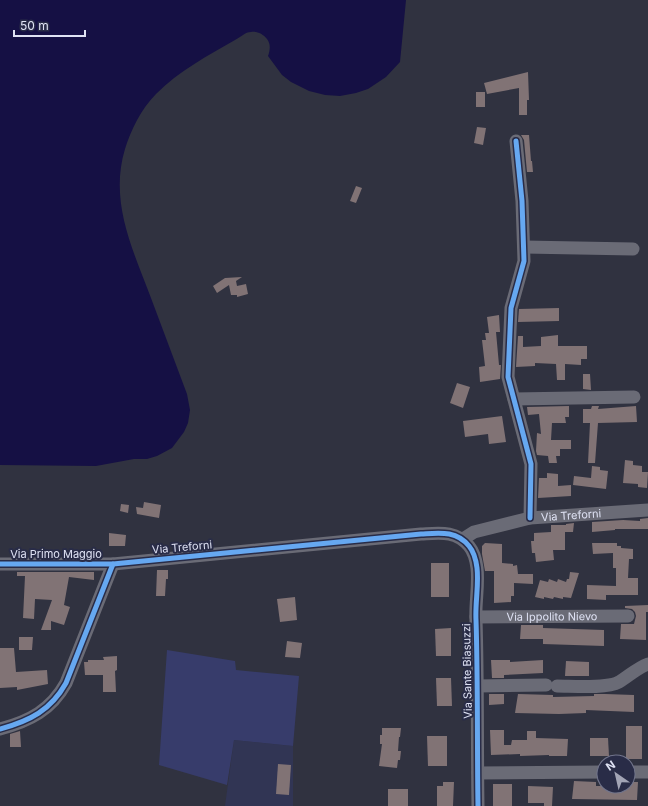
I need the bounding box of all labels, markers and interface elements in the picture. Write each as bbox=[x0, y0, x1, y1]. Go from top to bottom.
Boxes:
scale bar bbox=[14, 12, 85, 38]
text: 50 m bbox=[20, 18, 49, 33]
street label: Via Treforni bbox=[541, 506, 602, 524]
street label: Via Treforni bbox=[151, 537, 213, 557]
street label: Via Primo Maggio bbox=[10, 547, 102, 561]
street label: Via Ippolito Nievo bbox=[506, 609, 598, 624]
street label: Via Sante Biasuzzi bbox=[459, 623, 475, 719]
north arrow bbox=[596, 754, 636, 794]
text: N bbox=[603, 758, 618, 774]

